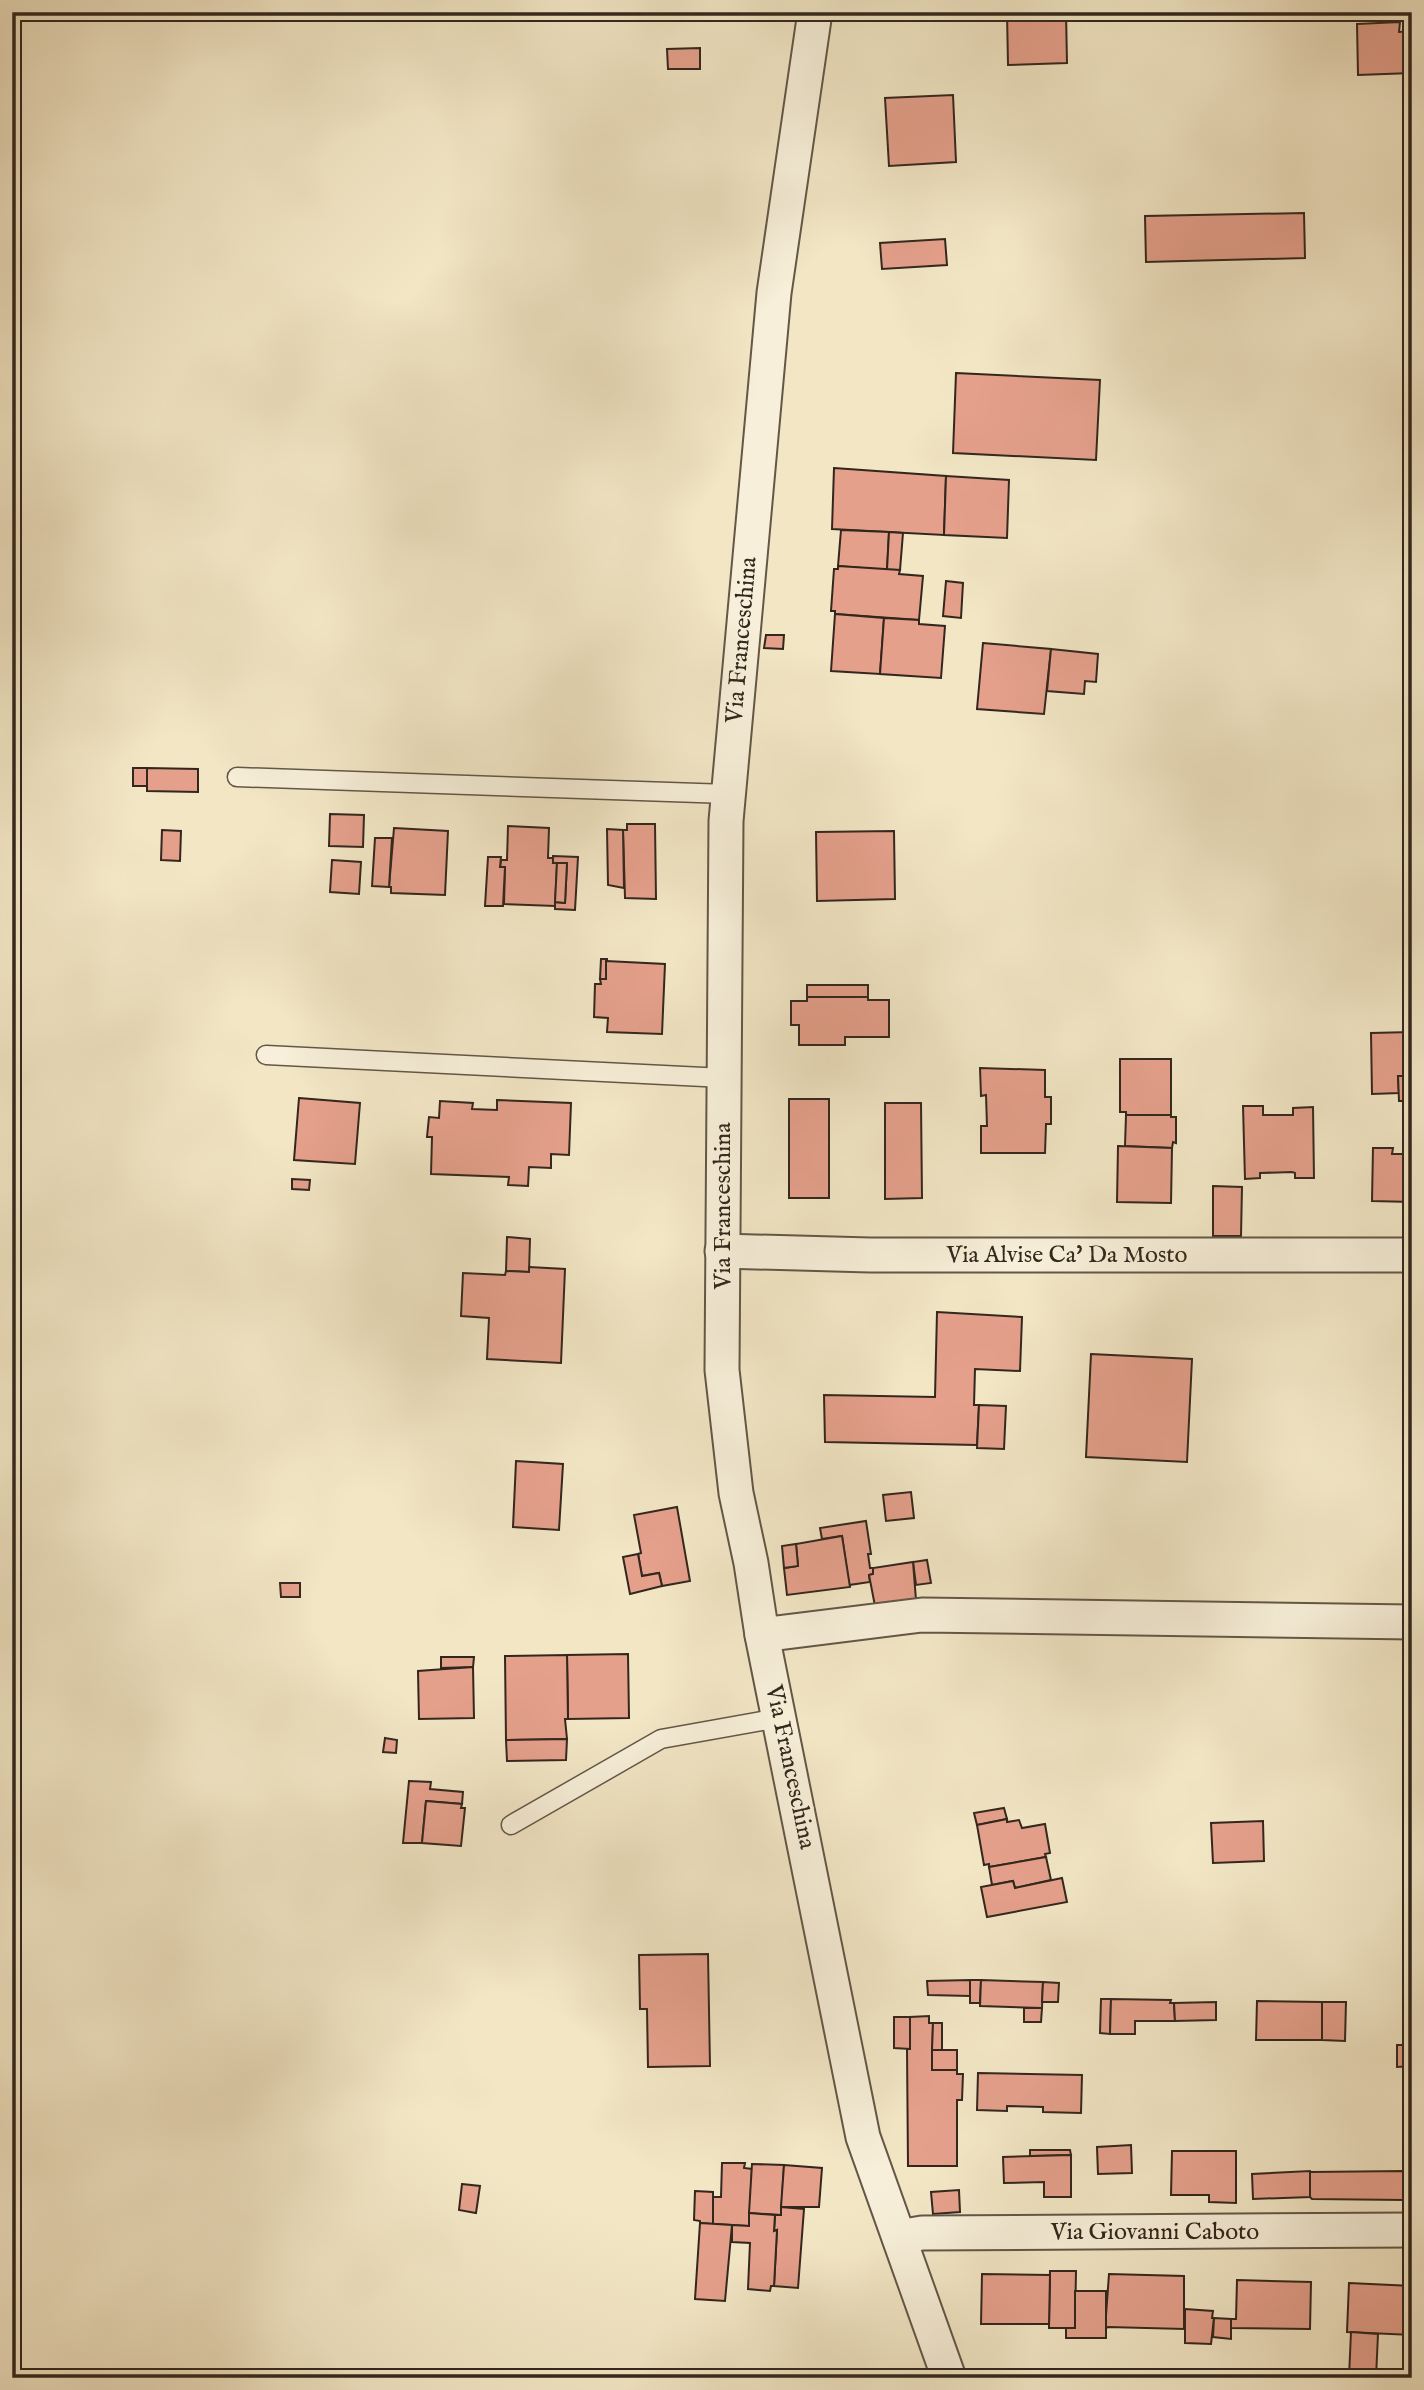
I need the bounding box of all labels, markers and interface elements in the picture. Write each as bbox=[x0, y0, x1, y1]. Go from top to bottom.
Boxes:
street label: Via Franceschina bbox=[719, 555, 765, 726]
street label: Via Franceschina bbox=[708, 1122, 739, 1291]
street label: Via Alvise Ca' Da Mosto bbox=[946, 1240, 1188, 1271]
street label: Via Franceschina bbox=[757, 1681, 823, 1853]
street label: Via Giovanni Caboto bbox=[1050, 2217, 1259, 2248]

